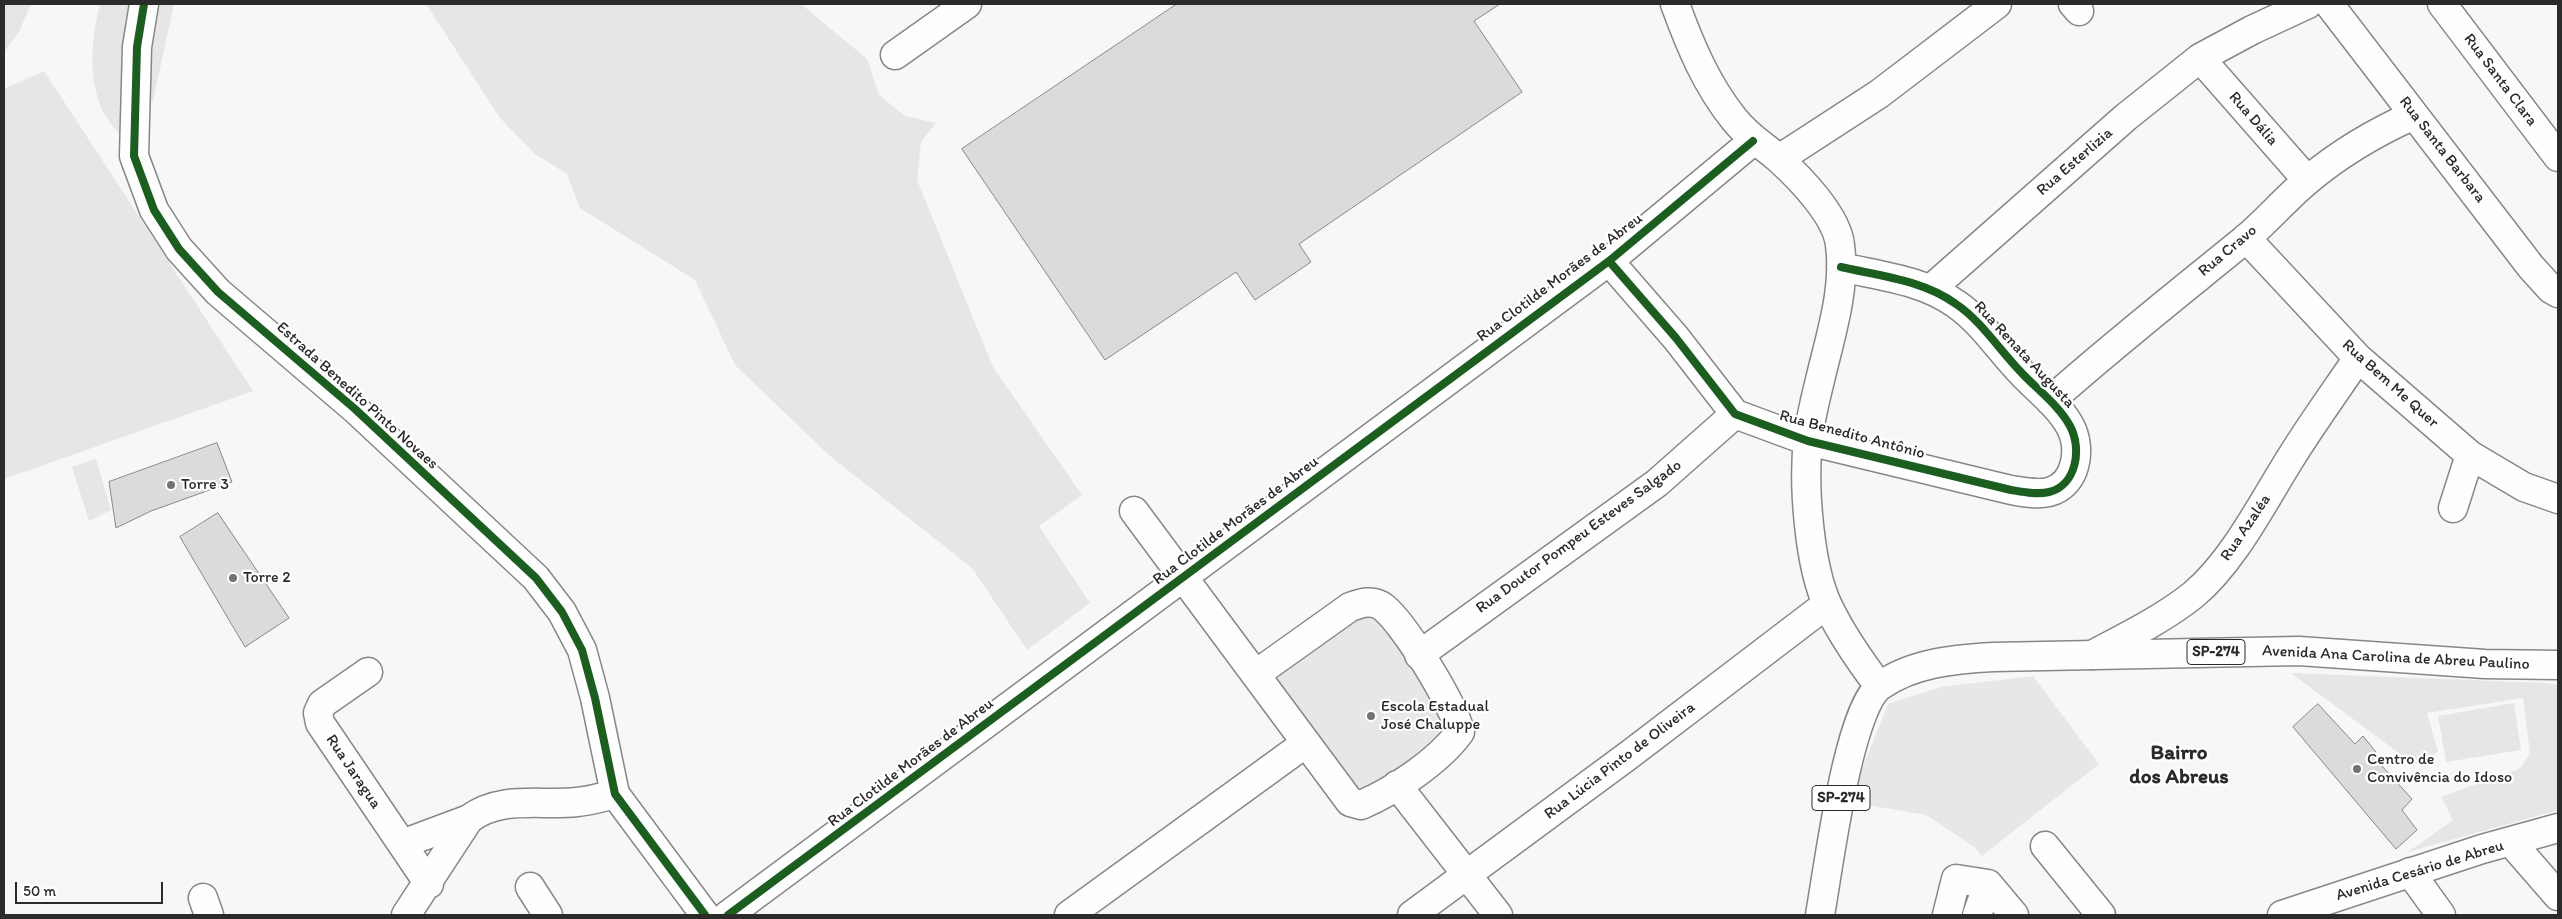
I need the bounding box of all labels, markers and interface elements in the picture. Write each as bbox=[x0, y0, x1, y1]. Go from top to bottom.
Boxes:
street label: Rua Santa Clara bbox=[2459, 30, 2541, 130]
street label: Rua Dália bbox=[2224, 88, 2282, 150]
street label: Rua Santa Barbara bbox=[2395, 93, 2489, 207]
street label: Rua Esterlizia bbox=[2033, 124, 2117, 200]
street label: Rua Clotilde Morães de Abreu bbox=[1473, 209, 1647, 347]
street label: Rua Cravo bbox=[2195, 221, 2261, 281]
street label: Rua Renata Augusta bbox=[1969, 298, 2079, 412]
street label: Estrada Benedito Pinto Novaes bbox=[272, 318, 442, 474]
street label: Rua Bem Me Quer bbox=[2338, 336, 2442, 432]
street label: Rua Benedito Antônio bbox=[1777, 406, 1927, 464]
street label: Rua Clotilde Morães de Abreu bbox=[1149, 452, 1323, 590]
street label: Rua Doutor Pompeu Esteves Salgado bbox=[1472, 456, 1686, 618]
place label: Torre 3 bbox=[181, 475, 229, 495]
marker: Torre 3 bbox=[165, 479, 177, 491]
street label: Rua Azaléa bbox=[2217, 491, 2275, 565]
place label: Torre 2 bbox=[243, 568, 291, 588]
marker: Torre 2 bbox=[227, 572, 239, 584]
road number: SP-274 bbox=[2187, 640, 2245, 664]
street label: Avenida Ana Carolina de Abreu Paulino bbox=[2262, 641, 2530, 675]
street label: Rua Clotilde Morães de Abreu bbox=[824, 694, 998, 832]
place label: Escola Estadual José Chaluppe bbox=[1381, 697, 1489, 735]
street label: Rua Lúcia Pinto de Oliveira bbox=[1541, 698, 1699, 824]
marker: Escola Estadual José Chaluppe bbox=[1365, 710, 1377, 722]
street label: Rua Jaragua bbox=[321, 731, 385, 813]
district label: Bairro dos Abreus bbox=[2129, 741, 2229, 791]
place label: Centro de Convivência do Idoso bbox=[2367, 750, 2512, 788]
marker: Centro de Convivência do Idoso bbox=[2351, 763, 2363, 775]
road number: SP-274 bbox=[1812, 786, 1870, 810]
street label: Avenida Cesário de Abreu bbox=[2334, 836, 2506, 906]
scale bar bbox=[18, 872, 165, 904]
text: 50 m bbox=[23, 882, 56, 900]

